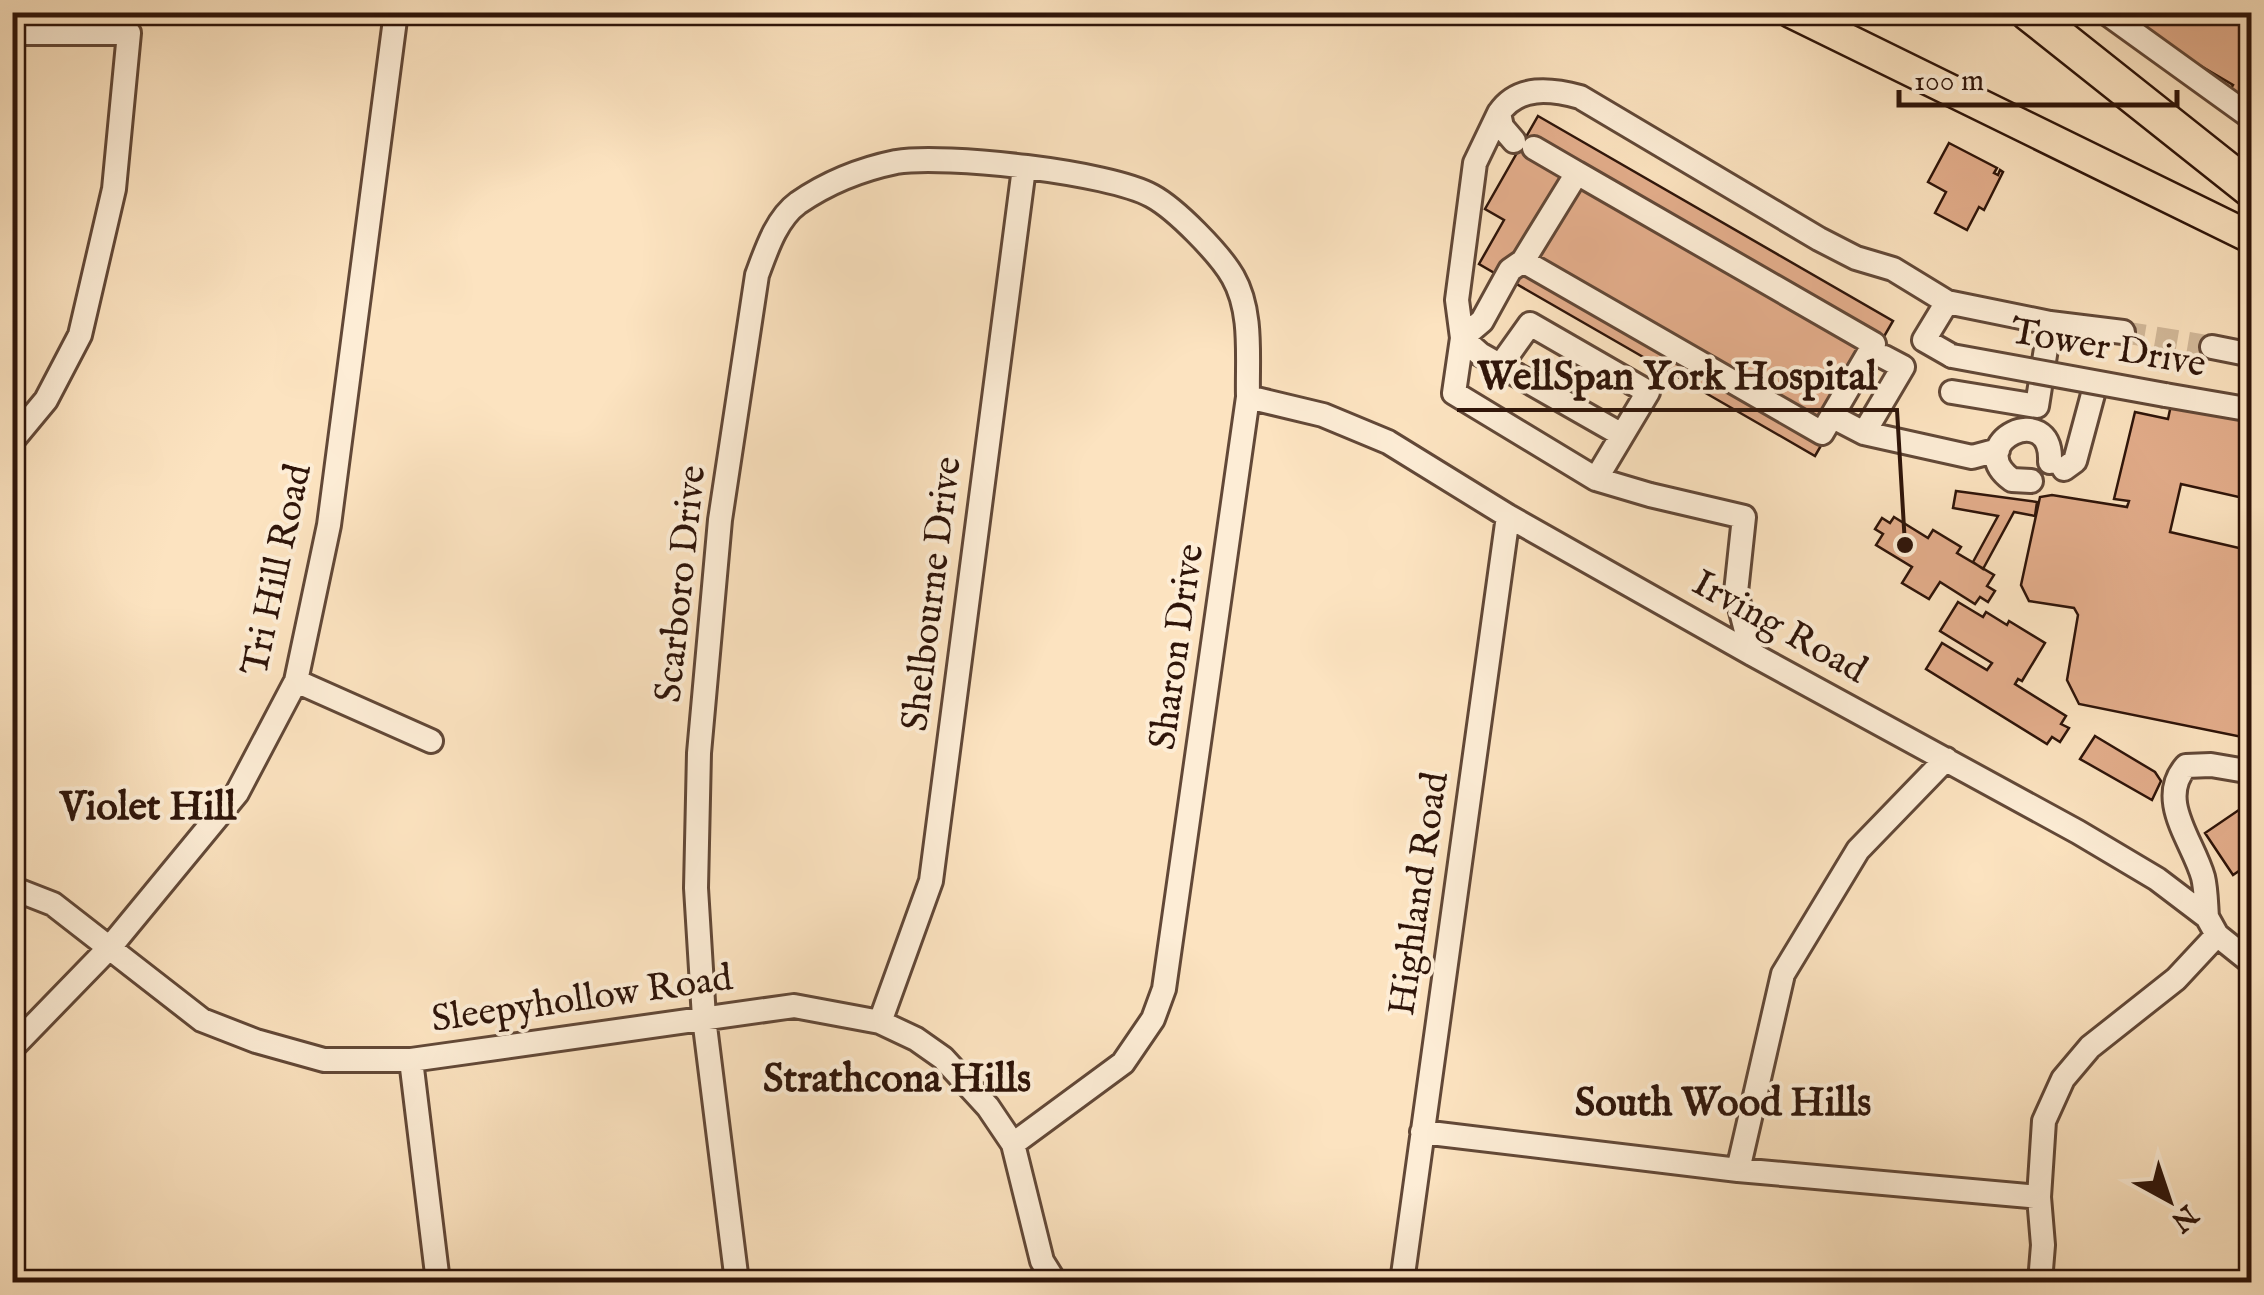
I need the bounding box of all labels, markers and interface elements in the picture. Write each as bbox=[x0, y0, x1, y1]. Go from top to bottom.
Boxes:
scale bar bbox=[1899, 45, 2176, 107]
text: 100 m bbox=[1914, 63, 1984, 101]
street label: Tower Drive bbox=[2007, 308, 2209, 390]
callout: WellSpan York Hospital bbox=[1457, 340, 1897, 410]
text: WellSpan York Hospital bbox=[1477, 353, 1878, 404]
street label: Shelbourne Drive bbox=[892, 454, 974, 734]
street label: Tri Hill Road bbox=[232, 459, 324, 680]
street label: Scarboro Drive bbox=[646, 463, 718, 705]
street label: Sharon Drive bbox=[1140, 541, 1216, 753]
street label: Irving Road bbox=[1683, 560, 1875, 696]
street label: Highland Road bbox=[1379, 769, 1461, 1019]
district label: Violet Hill bbox=[59, 783, 237, 834]
street label: Sleepyhollow Road bbox=[428, 955, 736, 1045]
district label: Strathcona Hills bbox=[763, 1055, 1031, 1106]
district label: South Wood Hills bbox=[1575, 1079, 1871, 1130]
north arrow bbox=[2119, 1150, 2219, 1250]
text: N bbox=[2163, 1195, 2205, 1238]

